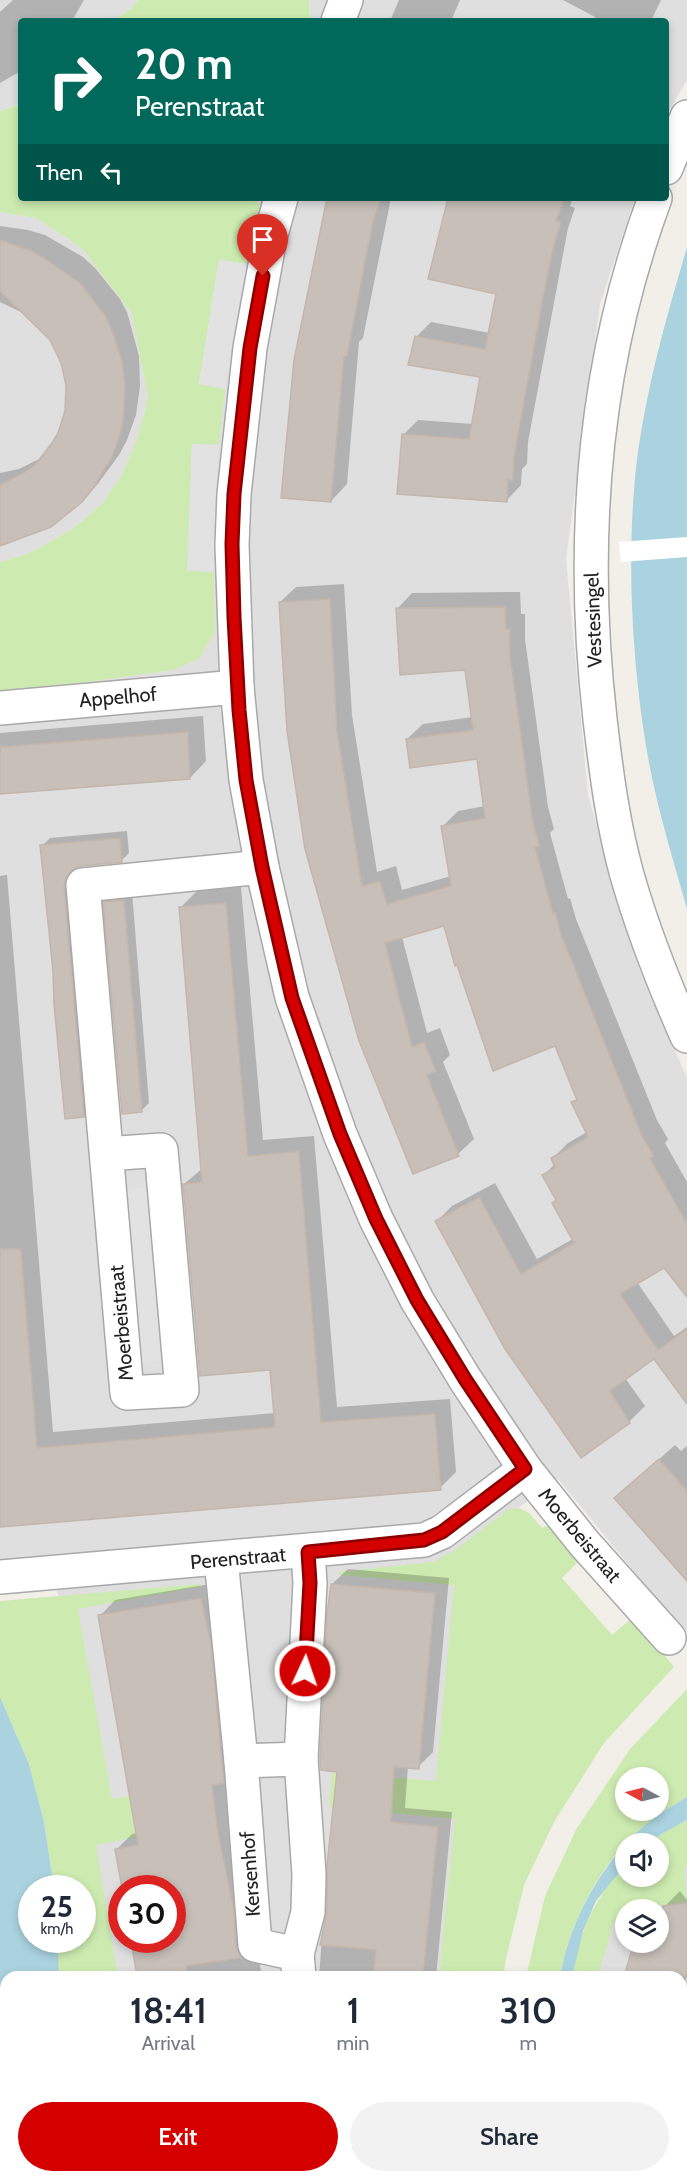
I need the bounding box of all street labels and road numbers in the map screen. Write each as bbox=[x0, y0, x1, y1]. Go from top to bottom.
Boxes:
street label: Vestesingel bbox=[579, 572, 607, 668]
street label: Appelhof bbox=[78, 682, 158, 712]
street label: Moerbeistraat bbox=[104, 1264, 138, 1382]
street label: Moerbeistraat bbox=[533, 1483, 627, 1587]
street label: Perenstraat bbox=[189, 1542, 287, 1574]
street label: Kersenhof bbox=[235, 1830, 265, 1917]

